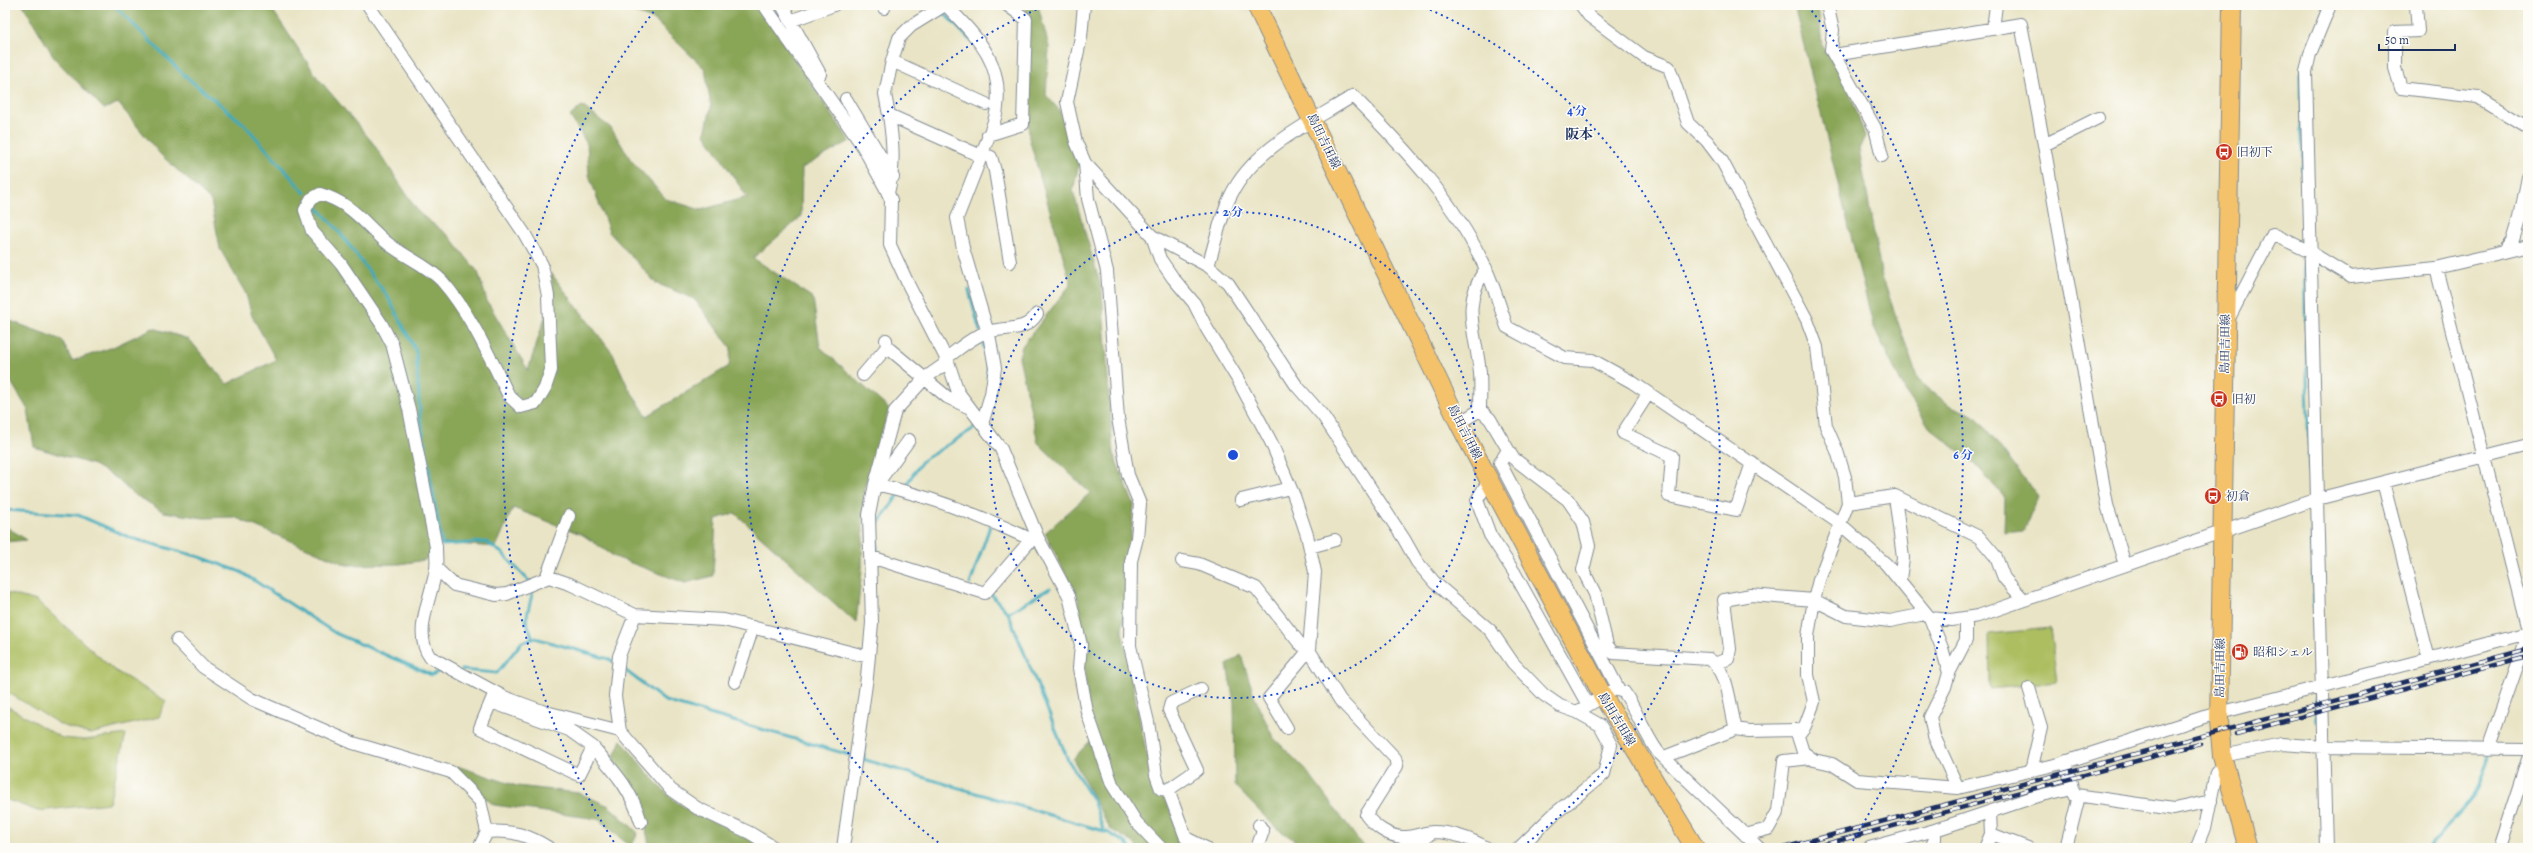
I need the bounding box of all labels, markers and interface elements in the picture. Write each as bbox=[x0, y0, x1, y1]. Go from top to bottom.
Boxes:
scale bar bbox=[2379, 26, 2455, 52]
text: 50 m bbox=[2385, 32, 2409, 48]
text: 4 分 bbox=[1567, 103, 1587, 119]
street label: 島田吉田線 bbox=[1304, 111, 1344, 171]
district label: 阪本 bbox=[1565, 125, 1593, 144]
bus stop icon: 旧初下 bbox=[2214, 142, 2234, 162]
place label: 旧初下 bbox=[2237, 144, 2273, 160]
text: 2 分 bbox=[1223, 204, 1243, 220]
street label: 島田吉田線 bbox=[2216, 314, 2234, 374]
bus stop icon: 旧初 bbox=[2209, 389, 2229, 409]
place label: 旧初 bbox=[2232, 391, 2256, 407]
street label: 島田吉田線 bbox=[1444, 402, 1486, 462]
text: 6 分 bbox=[1953, 447, 1973, 463]
centre of rings bbox=[1226, 448, 1240, 462]
bus stop icon: 初倉 bbox=[2203, 486, 2223, 506]
place label: 初倉 bbox=[2226, 488, 2250, 504]
street label: 島田吉田線 bbox=[2211, 638, 2229, 698]
fuel station icon: 昭和シェル bbox=[2230, 642, 2250, 662]
place label: 昭和シェル bbox=[2253, 644, 2313, 660]
street label: 島田吉田線 bbox=[1595, 689, 1639, 749]

